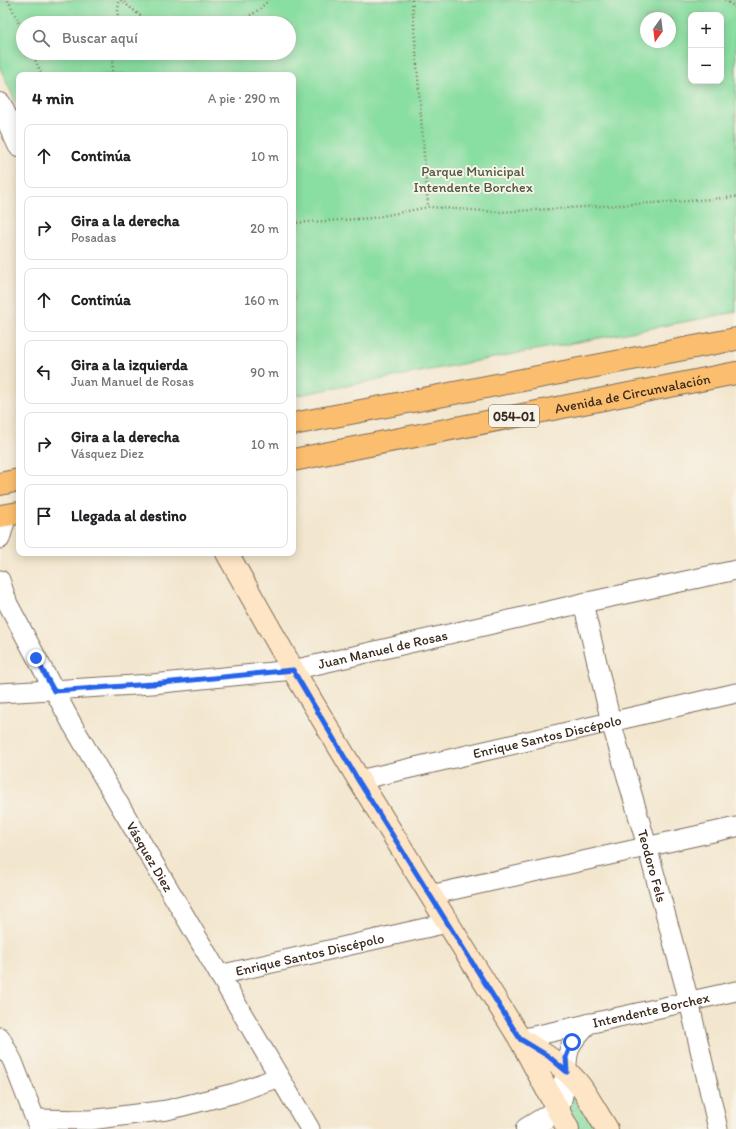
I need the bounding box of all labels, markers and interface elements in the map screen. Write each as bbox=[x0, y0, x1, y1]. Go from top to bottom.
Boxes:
north arrow bbox=[640, 12, 676, 48]
map controls bbox=[688, 12, 724, 84]
button: + bbox=[688, 12, 724, 48]
search box bbox=[16, 16, 296, 60]
icon: search bbox=[30, 27, 52, 49]
text: Buscar aquí bbox=[62, 29, 138, 47]
button: − bbox=[688, 48, 724, 84]
text: 4 min bbox=[32, 88, 74, 108]
text: A pie · 290 m bbox=[208, 91, 280, 106]
icon: ahead bbox=[33, 145, 55, 167]
text: Continúa bbox=[71, 147, 131, 165]
text: 10 m bbox=[251, 149, 279, 164]
park label: Parque Municipal Intendente Borchex bbox=[413, 163, 533, 196]
text: Gira a la derecha bbox=[71, 212, 180, 230]
icon: right bbox=[33, 217, 55, 239]
text: 20 m bbox=[250, 221, 279, 236]
text: Posadas bbox=[71, 230, 116, 245]
icon: ahead bbox=[33, 289, 55, 311]
text: Continúa bbox=[71, 291, 131, 309]
text: 160 m bbox=[244, 293, 279, 308]
text: Gira a la izquierda bbox=[71, 356, 188, 374]
icon: left bbox=[33, 361, 55, 383]
text: 90 m bbox=[250, 365, 279, 380]
street label: Avenida de Circunvalación bbox=[553, 370, 712, 417]
text: Juan Manuel de Rosas bbox=[71, 374, 194, 389]
road number: 054-01 bbox=[489, 405, 539, 427]
text: Gira a la derecha bbox=[71, 428, 180, 446]
icon: right bbox=[33, 433, 55, 455]
text: 10 m bbox=[251, 437, 279, 452]
text: Vásquez Diez bbox=[71, 446, 144, 461]
icon: arrive bbox=[33, 505, 55, 527]
text: Llegada al destino bbox=[71, 507, 187, 525]
street label: Juan Manuel de Rosas bbox=[316, 626, 449, 672]
route end bbox=[27, 649, 45, 667]
street label: Enrique Santos Discépolo bbox=[471, 711, 623, 762]
street label: Vásquez Diez bbox=[123, 818, 177, 895]
street label: Teodoro Fels bbox=[634, 828, 670, 904]
street label: Enrique Santos Discépolo bbox=[234, 929, 386, 980]
street label: Intendente Borchex bbox=[591, 989, 711, 1031]
route start bbox=[563, 1033, 581, 1051]

